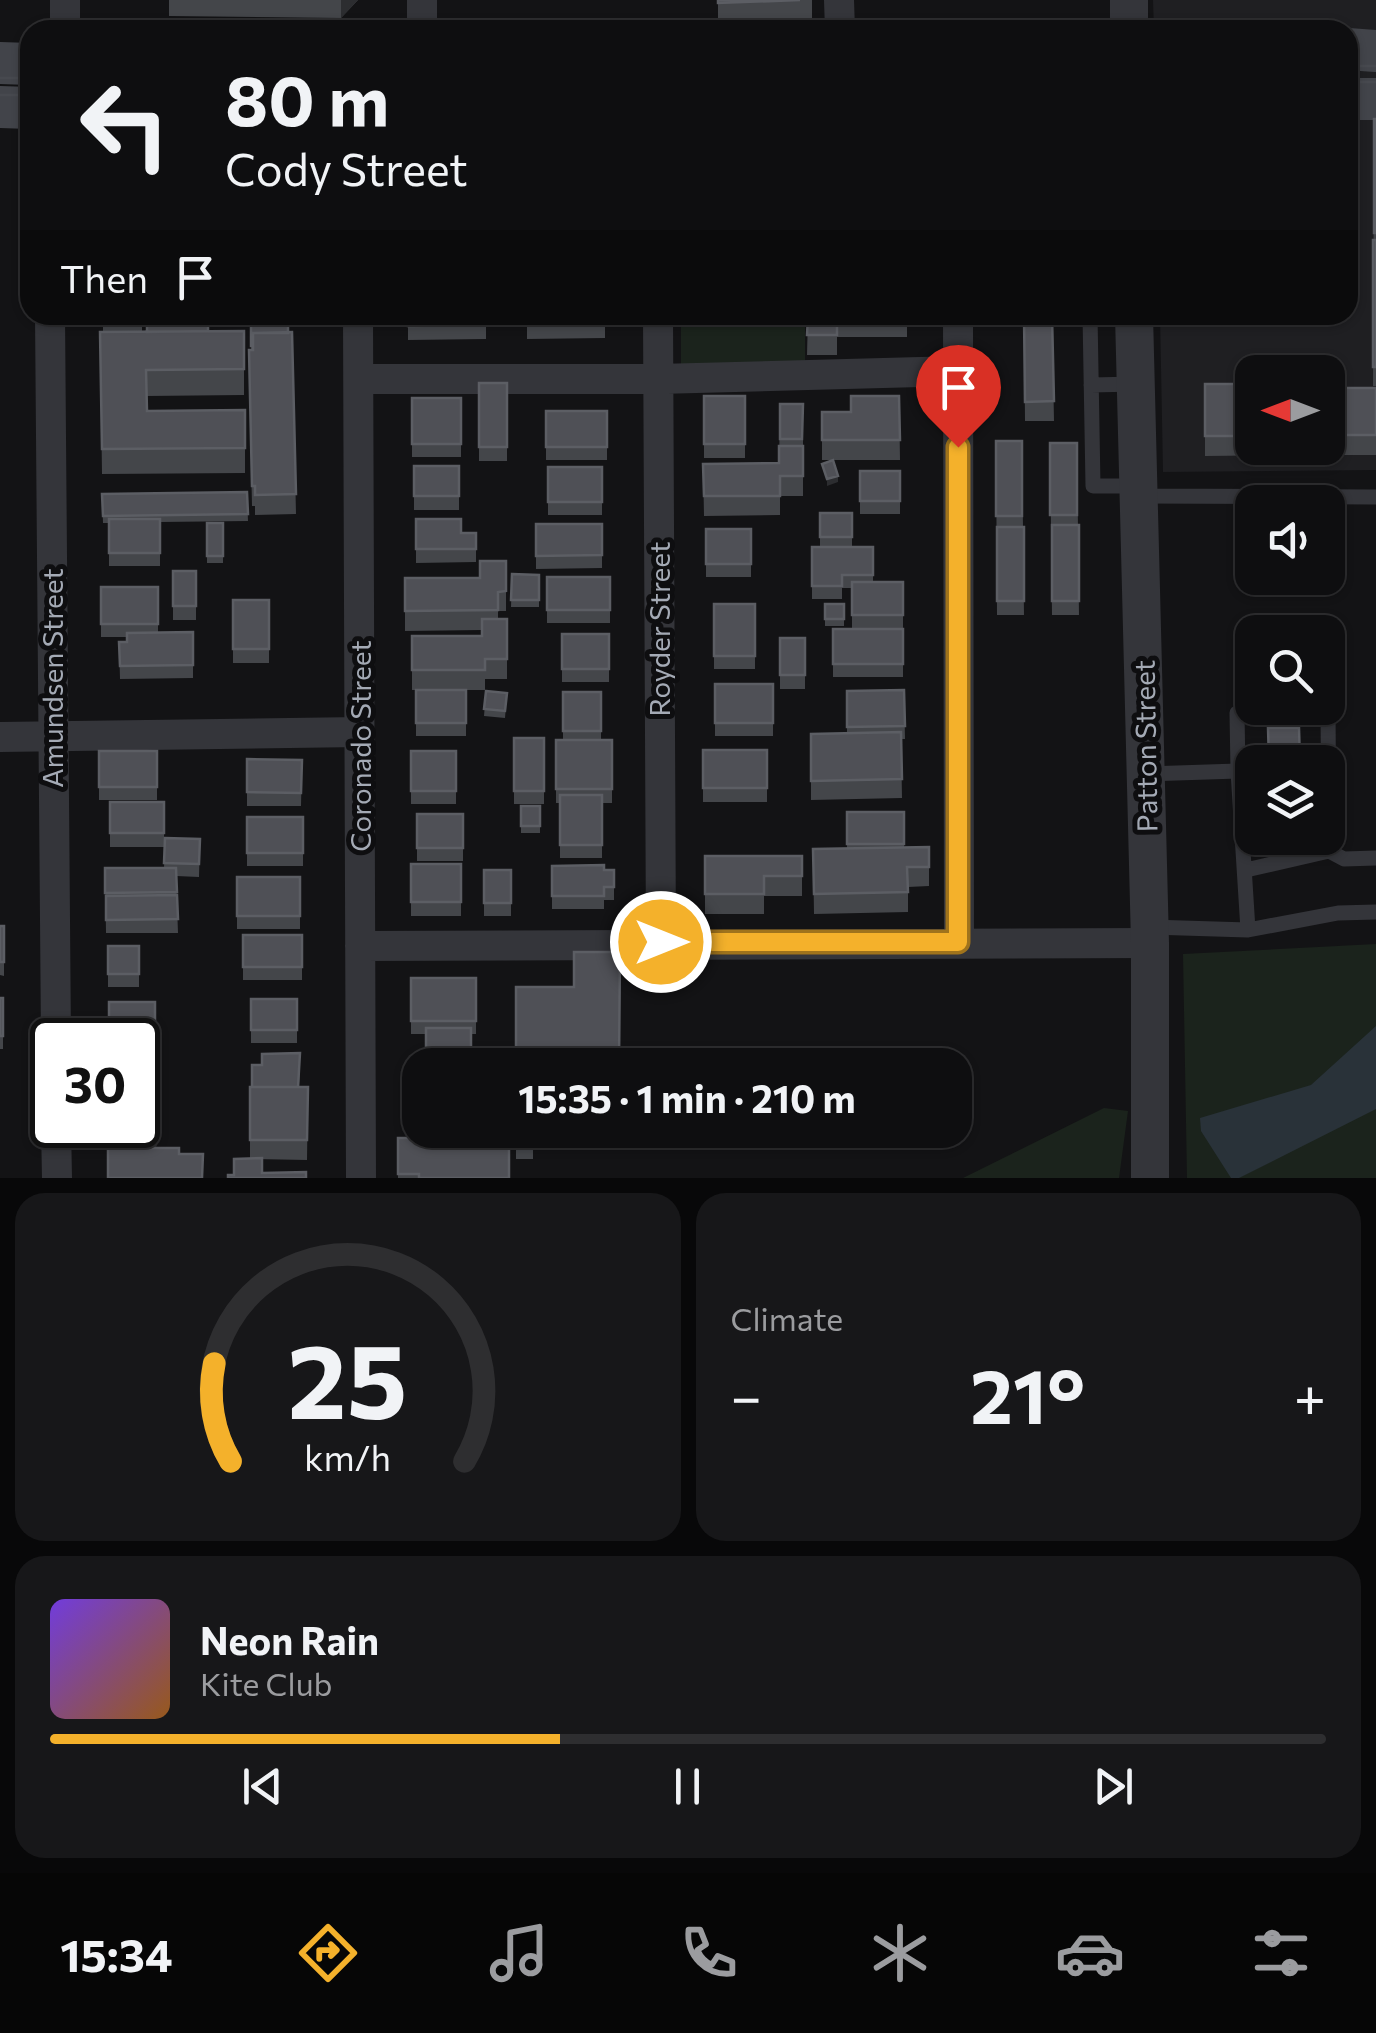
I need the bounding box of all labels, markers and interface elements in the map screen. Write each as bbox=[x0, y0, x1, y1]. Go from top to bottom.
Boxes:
text: 80 m bbox=[225, 55, 389, 140]
icon: left bbox=[60, 60, 190, 190]
text: Cody Street bbox=[225, 140, 468, 195]
icon: arrive bbox=[168, 250, 223, 305]
text: Then bbox=[60, 254, 148, 301]
pin bbox=[916, 345, 1001, 448]
north arrow bbox=[1235, 355, 1345, 465]
map controls bbox=[1235, 355, 1345, 855]
icon: arrive bbox=[931, 360, 986, 415]
button: sound bbox=[1235, 485, 1345, 595]
street label: Royder Street bbox=[642, 542, 676, 716]
street label: Amundsen Street bbox=[35, 568, 69, 788]
button: search bbox=[1235, 615, 1345, 725]
street label: Coronado Street bbox=[343, 640, 377, 852]
street label: Patton Street bbox=[1126, 660, 1164, 832]
button: layers bbox=[1235, 745, 1345, 855]
position arrow bbox=[609, 890, 713, 994]
speed limit sign: 30 bbox=[30, 1018, 160, 1148]
text: 15:35 · 1 min · 210 m bbox=[518, 1074, 856, 1121]
text: Climate bbox=[731, 1298, 843, 1338]
text: 25 bbox=[288, 1313, 408, 1440]
text: 21° bbox=[970, 1348, 1085, 1439]
text: − bbox=[731, 1361, 762, 1428]
text: + bbox=[1294, 1361, 1326, 1428]
text: km/h bbox=[304, 1435, 391, 1478]
text: Neon Rain bbox=[200, 1616, 379, 1663]
text: Kite Club bbox=[200, 1663, 332, 1703]
icon: previous bbox=[235, 1759, 290, 1814]
icon: pause bbox=[660, 1759, 715, 1814]
icon: next bbox=[1086, 1759, 1141, 1814]
icon: directions bbox=[293, 1918, 363, 1988]
icon: music bbox=[484, 1918, 554, 1988]
icon: phone bbox=[674, 1918, 744, 1988]
icon: climate bbox=[865, 1918, 935, 1988]
icon: car bbox=[1055, 1918, 1125, 1988]
icon: filters bbox=[1246, 1918, 1316, 1988]
text: 15:34 bbox=[60, 1926, 173, 1981]

